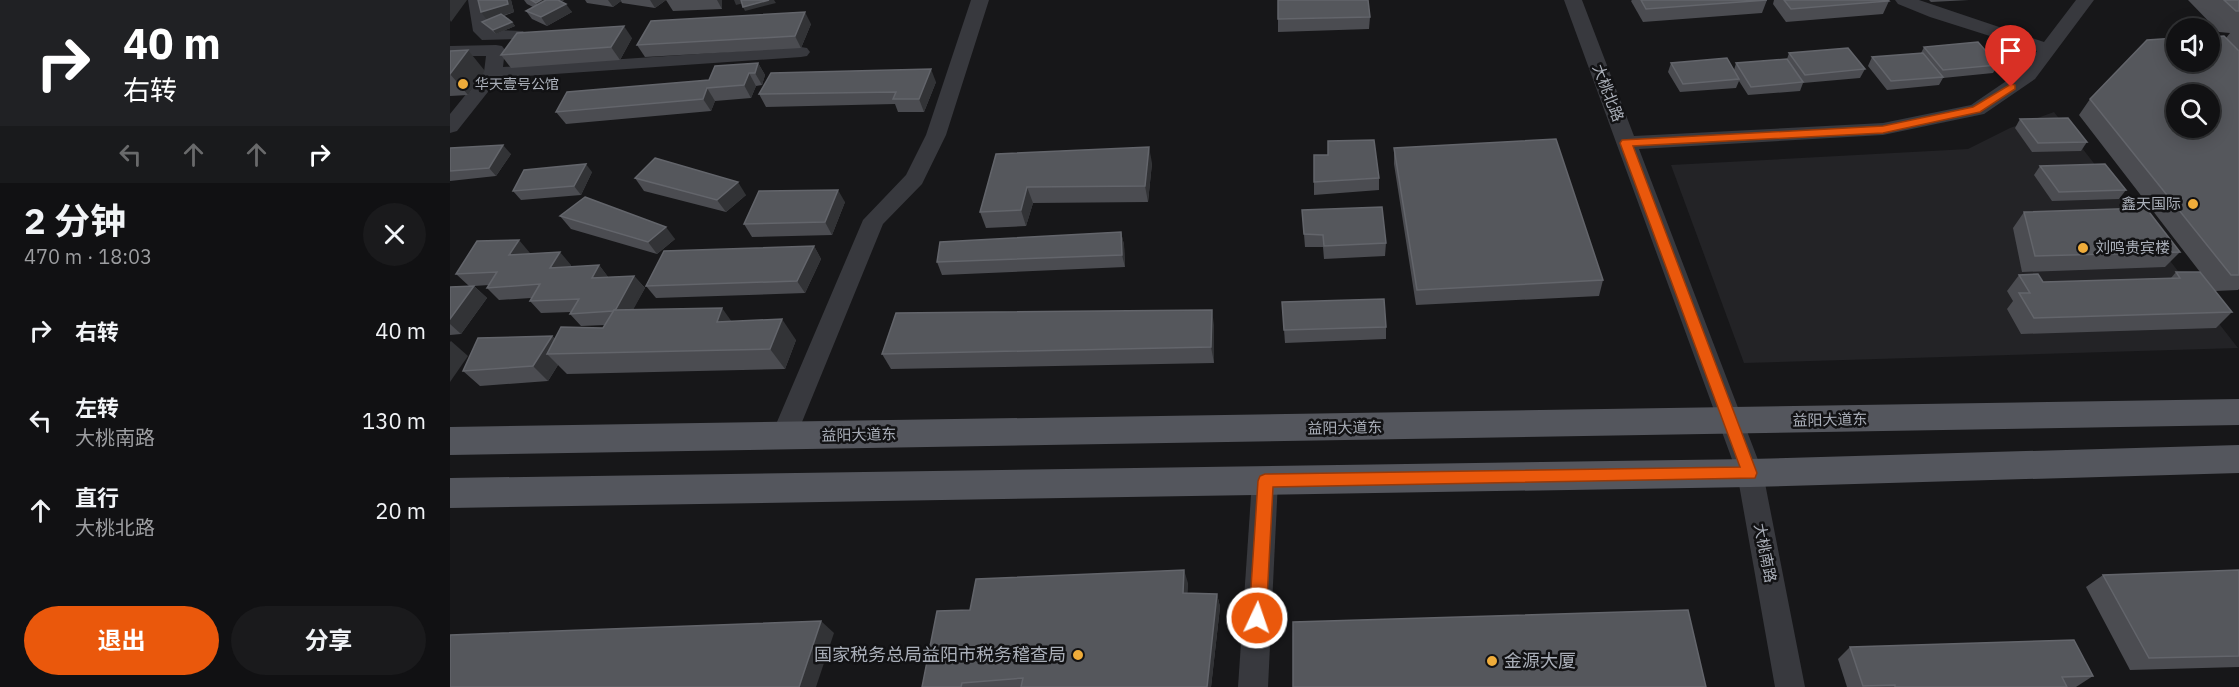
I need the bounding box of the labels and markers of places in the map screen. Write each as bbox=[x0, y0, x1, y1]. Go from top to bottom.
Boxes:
pin bbox=[1985, 25, 2036, 87]
place label: 华天壹号公馆 bbox=[475, 75, 559, 93]
marker: 华天壹号公馆 bbox=[456, 77, 470, 91]
place label: 鑫天国际 bbox=[2121, 194, 2181, 213]
marker: 鑫天国际 bbox=[2186, 197, 2200, 211]
place label: 刘鸣贵宾楼 bbox=[2095, 238, 2170, 257]
marker: 刘鸣贵宾楼 bbox=[2076, 241, 2090, 255]
place label: 国家税务总局益阳市税务稽查局 bbox=[814, 643, 1066, 666]
marker: 国家税务总局益阳市税务稽查局 bbox=[1071, 648, 1085, 662]
place label: 金源大厦 bbox=[1504, 649, 1576, 672]
marker: 金源大厦 bbox=[1485, 654, 1499, 668]

